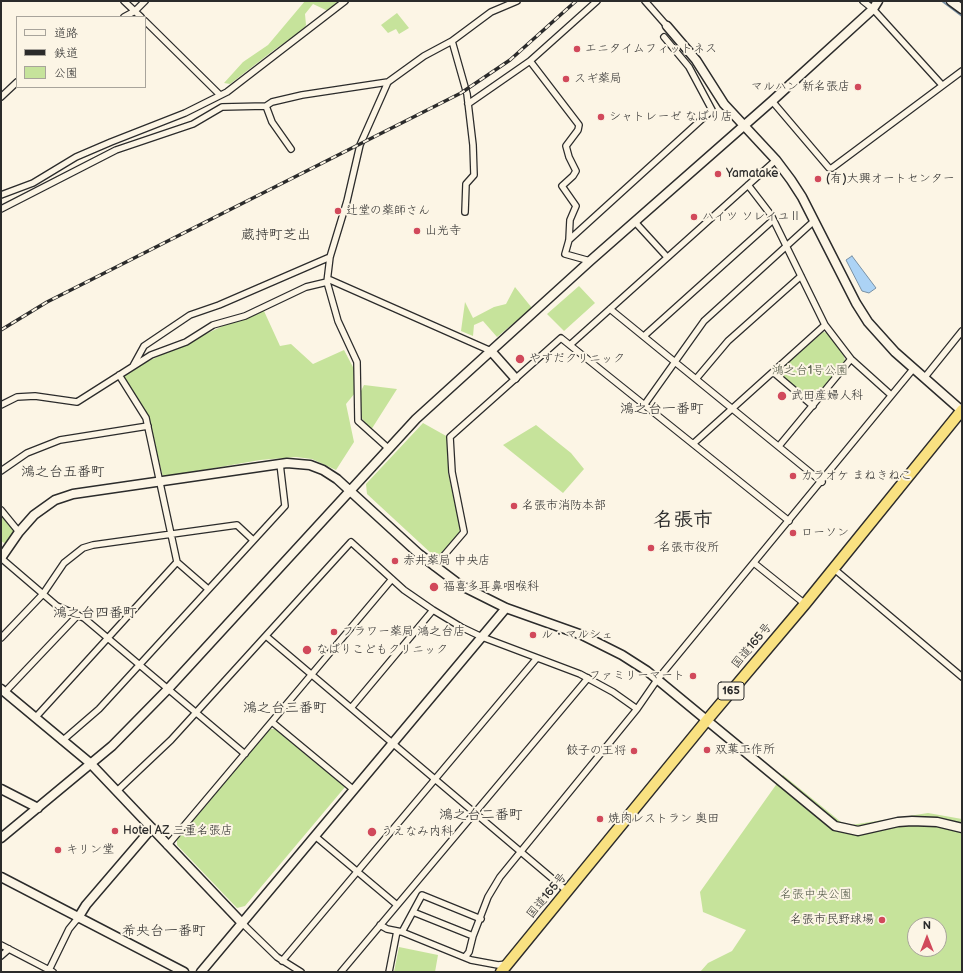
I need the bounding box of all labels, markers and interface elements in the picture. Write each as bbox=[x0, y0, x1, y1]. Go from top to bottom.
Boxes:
legend bbox=[16, 16, 146, 88]
text: 道路 bbox=[54, 26, 78, 41]
place label: エニタイムフィットネス bbox=[585, 42, 717, 56]
marker: エニタイムフィットネス bbox=[572, 44, 582, 54]
text: 鉄道 bbox=[54, 46, 78, 61]
text: 公園 bbox=[54, 66, 78, 81]
place label: スギ薬局 bbox=[574, 72, 622, 86]
marker: スギ薬局 bbox=[561, 74, 571, 84]
place label: マルハン 新名張店 bbox=[751, 80, 850, 94]
marker: マルハン 新名張店 bbox=[853, 82, 863, 92]
place label: シャトレーゼ なばり店 bbox=[609, 110, 733, 124]
marker: シャトレーゼ なばり店 bbox=[596, 112, 606, 122]
place label: Yamatake bbox=[726, 167, 778, 181]
marker: Yamatake bbox=[713, 169, 723, 179]
place label: (有)大興オートセンター bbox=[826, 172, 955, 186]
marker: (有)大興オートセンター bbox=[813, 174, 823, 184]
place label: 辻堂の薬師さん bbox=[346, 204, 430, 218]
marker: 辻堂の薬師さん bbox=[333, 206, 343, 216]
place label: ハイツ ソレイユⅡ bbox=[702, 210, 801, 224]
marker: ハイツ ソレイユⅡ bbox=[689, 212, 699, 222]
place label: 山光寺 bbox=[425, 224, 461, 238]
marker: 山光寺 bbox=[412, 226, 422, 236]
district label: 蔵持町芝出 bbox=[241, 227, 311, 243]
place label: やすだクリニック bbox=[529, 352, 625, 366]
marker: やすだクリニック bbox=[514, 353, 526, 365]
park label: 鴻之台1号公園 bbox=[772, 364, 848, 378]
place label: 武田産婦人科 bbox=[791, 389, 863, 403]
marker: 武田産婦人科 bbox=[776, 390, 788, 402]
district label: 鴻之台一番町 bbox=[620, 401, 704, 417]
district label: 鴻之台五番町 bbox=[21, 464, 105, 480]
place label: カラオケ まねきねこ bbox=[801, 469, 912, 483]
marker: カラオケ まねきねこ bbox=[788, 471, 798, 481]
place label: 名張市消防本部 bbox=[522, 499, 606, 513]
marker: 名張市消防本部 bbox=[509, 501, 519, 511]
district label: 名張市 bbox=[653, 509, 713, 533]
place label: ローソン bbox=[801, 526, 849, 540]
marker: ローソン bbox=[788, 528, 798, 538]
place label: 名張市役所 bbox=[659, 541, 719, 555]
marker: 名張市役所 bbox=[646, 543, 656, 553]
place label: 赤井薬局 中央店 bbox=[403, 554, 490, 568]
marker: 赤井薬局 中央店 bbox=[390, 556, 400, 566]
place label: 福喜多耳鼻咽喉科 bbox=[443, 580, 539, 594]
marker: 福喜多耳鼻咽喉科 bbox=[428, 581, 440, 593]
district label: 鴻之台四番町 bbox=[53, 605, 137, 621]
street label: 国道165号 bbox=[729, 620, 775, 672]
place label: フラワー薬局 鴻之台店 bbox=[342, 625, 465, 639]
marker: フラワー薬局 鴻之台店 bbox=[329, 627, 339, 637]
place label: ル・マルシェ bbox=[541, 628, 613, 642]
marker: ル・マルシェ bbox=[528, 630, 538, 640]
place label: なばりこどもクリニック bbox=[316, 643, 448, 657]
marker: なばりこどもクリニック bbox=[301, 644, 313, 656]
place label: ファミリーマート bbox=[589, 669, 685, 683]
marker: ファミリーマート bbox=[688, 671, 698, 681]
road number: 165 bbox=[718, 682, 744, 700]
district label: 鴻之台三番町 bbox=[243, 700, 327, 716]
place label: 双葉工作所 bbox=[715, 743, 775, 757]
place label: 餃子の王将 bbox=[566, 744, 626, 758]
marker: 双葉工作所 bbox=[702, 745, 712, 755]
marker: 餃子の王将 bbox=[629, 746, 639, 756]
district label: 鴻之台二番町 bbox=[439, 807, 523, 823]
place label: 焼肉レストラン 奥田 bbox=[608, 812, 719, 826]
marker: 焼肉レストラン 奥田 bbox=[595, 814, 605, 824]
place label: Hotel AZ 三重名張店 bbox=[123, 824, 233, 838]
place label: うえなみ内科 bbox=[381, 825, 453, 839]
marker: Hotel AZ 三重名張店 bbox=[110, 826, 120, 836]
marker: うえなみ内科 bbox=[366, 826, 378, 838]
place label: キリン堂 bbox=[66, 843, 114, 857]
marker: キリン堂 bbox=[53, 845, 63, 855]
street label: 国道165号 bbox=[524, 870, 570, 922]
park label: 名張中央公園 bbox=[780, 888, 852, 902]
place label: 名張市民野球場 bbox=[790, 913, 874, 927]
marker: 名張市民野球場 bbox=[877, 915, 887, 925]
north arrow bbox=[907, 917, 947, 957]
text: N bbox=[923, 919, 931, 932]
district label: 希央台一番町 bbox=[122, 923, 206, 939]

